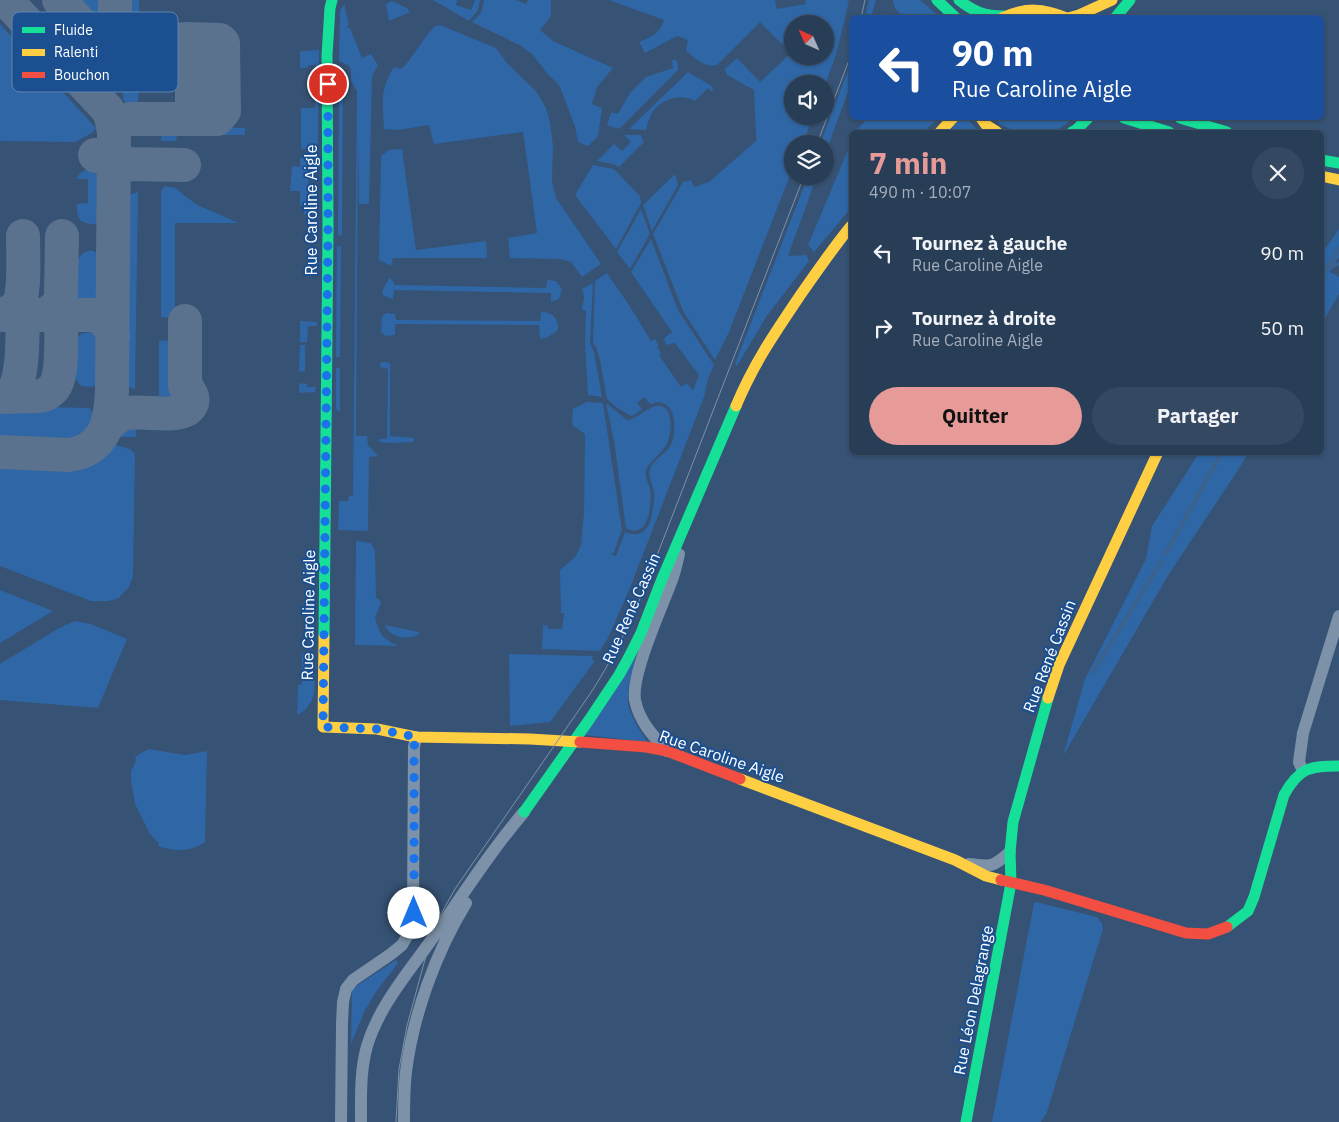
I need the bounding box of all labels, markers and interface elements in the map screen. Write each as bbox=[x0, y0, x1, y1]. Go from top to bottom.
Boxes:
legend bbox=[12, 12, 178, 92]
north arrow bbox=[784, 15, 834, 65]
map controls bbox=[784, 15, 834, 185]
text: Fluide bbox=[54, 21, 93, 39]
text: 90 m bbox=[952, 30, 1034, 76]
icon: left bbox=[869, 35, 934, 100]
text: Ralenti bbox=[54, 43, 98, 61]
pin bbox=[307, 63, 349, 105]
text: Bouchon bbox=[54, 66, 110, 84]
icon: arrive bbox=[314, 70, 342, 98]
text: Rue Caroline Aigle bbox=[952, 74, 1132, 103]
button: sound bbox=[784, 75, 834, 125]
button: layers bbox=[784, 135, 834, 185]
text: 7 min bbox=[869, 143, 947, 182]
street label: Rue Caroline Aigle bbox=[301, 144, 321, 275]
button: close bbox=[1252, 147, 1304, 199]
text: 490 m · 10:07 bbox=[869, 182, 971, 202]
text: Tournez à gauche bbox=[912, 231, 1068, 255]
icon: left bbox=[869, 239, 897, 267]
text: 90 m bbox=[1260, 241, 1304, 265]
text: Rue Caroline Aigle bbox=[912, 255, 1043, 275]
text: Tournez à droite bbox=[912, 306, 1056, 330]
icon: right bbox=[869, 314, 897, 342]
text: 50 m bbox=[1260, 316, 1304, 340]
text: Rue Caroline Aigle bbox=[912, 330, 1043, 350]
button: Quitter bbox=[869, 387, 1082, 445]
button: Partager bbox=[1092, 387, 1304, 445]
street label: Rue Caroline Aigle bbox=[297, 549, 319, 681]
street label: Rue René Cassin bbox=[598, 549, 664, 667]
street label: Rue René Cassin bbox=[1018, 597, 1080, 715]
street label: Rue Caroline Aigle bbox=[657, 725, 787, 787]
position arrow bbox=[387, 886, 439, 938]
street label: Rue Léon Delagrange bbox=[949, 923, 997, 1076]

